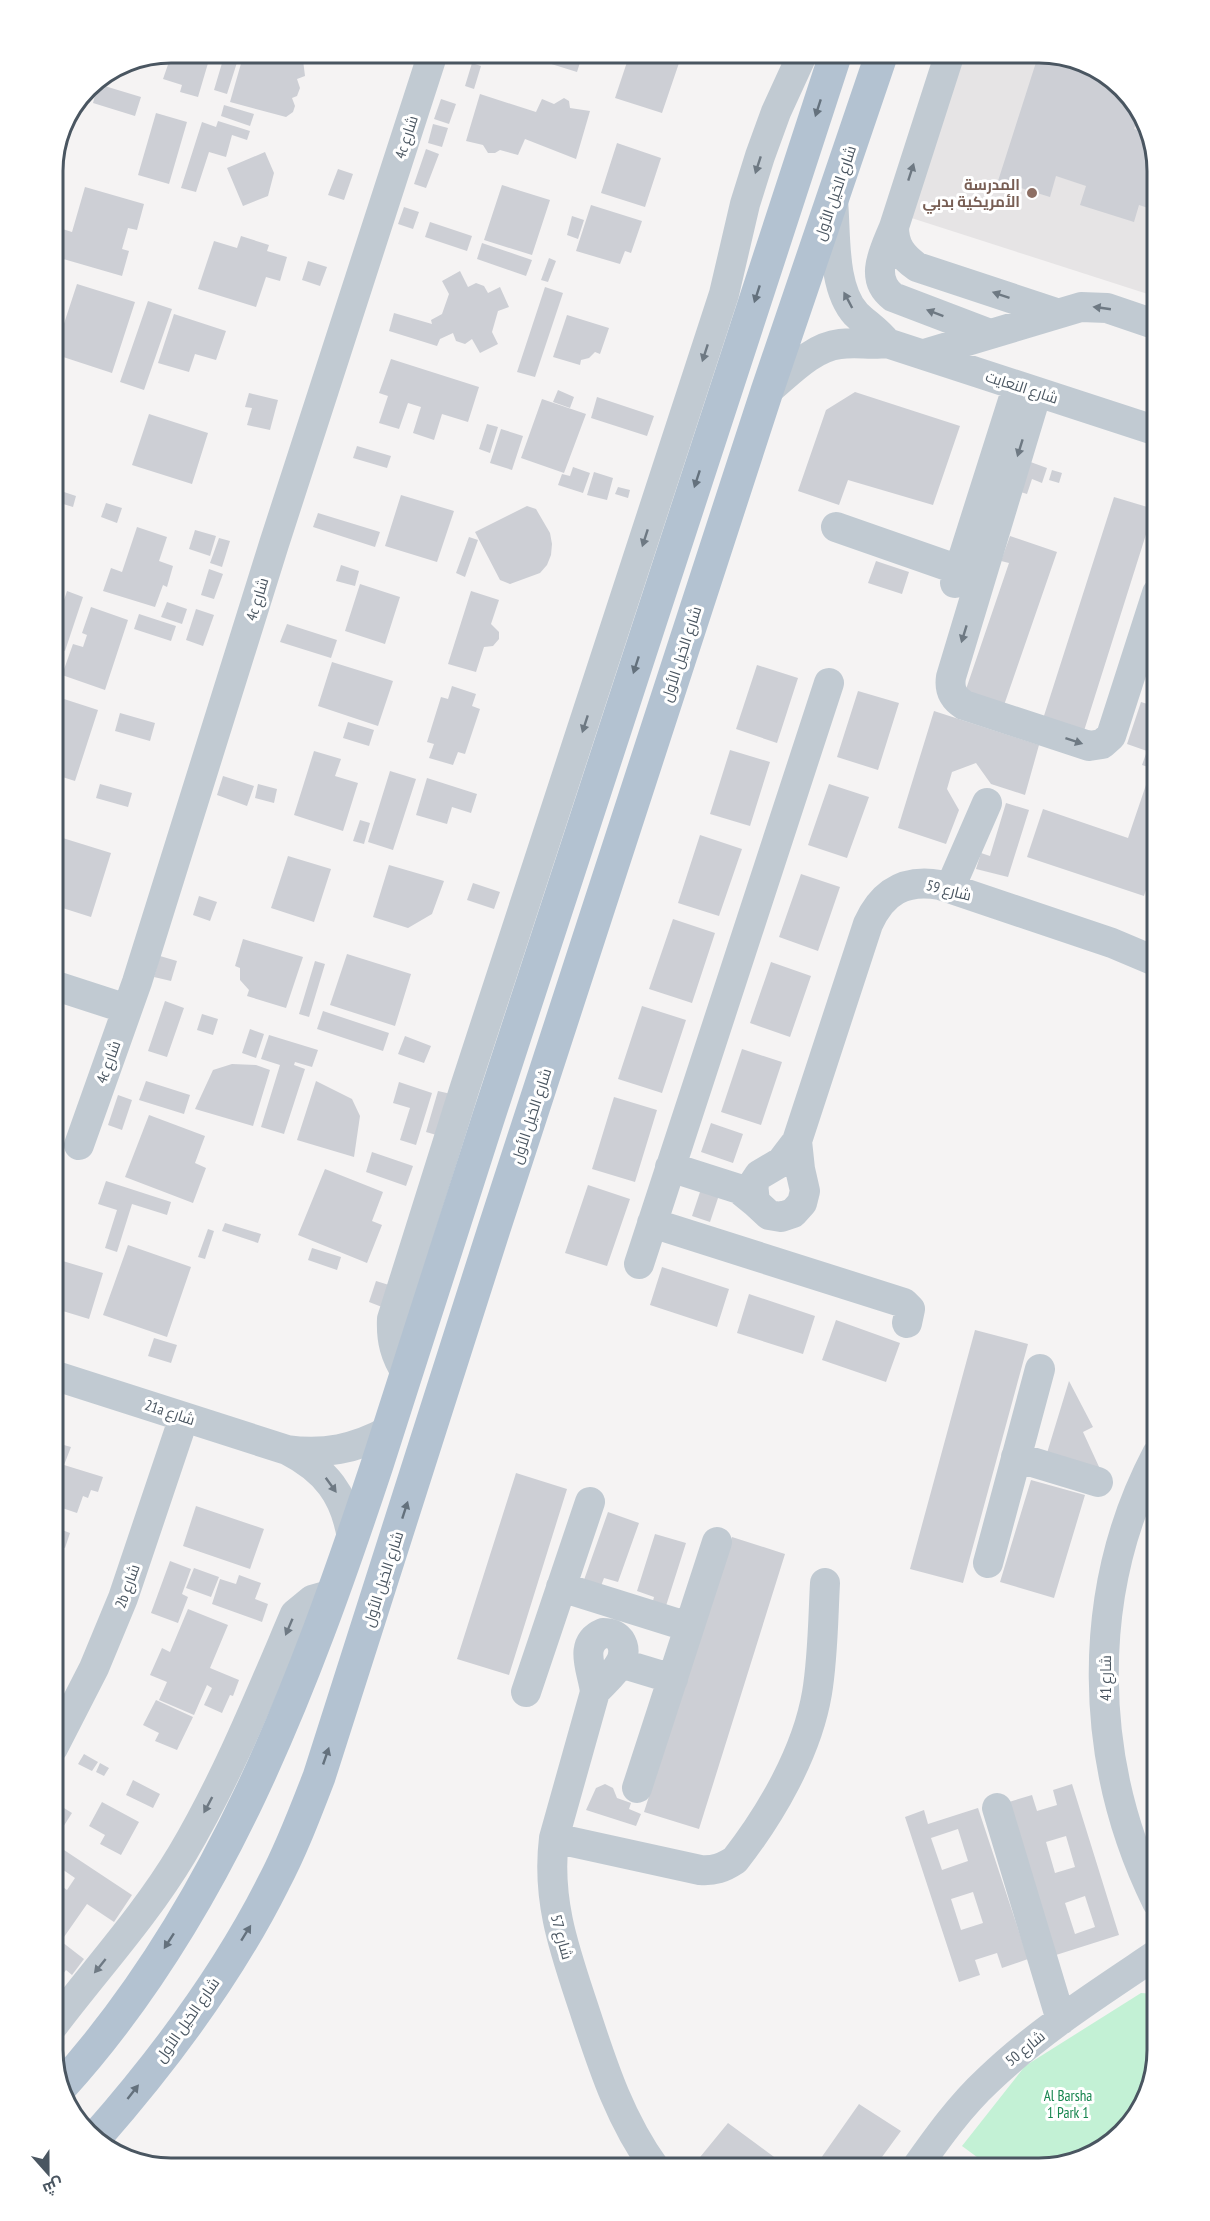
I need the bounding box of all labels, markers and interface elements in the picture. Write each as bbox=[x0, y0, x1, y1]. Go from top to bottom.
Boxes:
one-way arrow bbox=[813, 99, 822, 117]
street label: 4c شارع bbox=[390, 113, 424, 162]
street label: شارع الخيل الأول bbox=[810, 143, 862, 244]
one-way arrow bbox=[752, 156, 762, 174]
one-way arrow bbox=[907, 163, 917, 181]
place label: المدرسة الأمريكية بدبي bbox=[922, 175, 1020, 214]
marker: المدرسة الأمريكية بدبي bbox=[1025, 186, 1039, 200]
one-way arrow bbox=[752, 285, 762, 303]
one-way arrow bbox=[992, 289, 1010, 299]
one-way arrow bbox=[843, 291, 853, 308]
one-way arrow bbox=[1092, 304, 1111, 313]
one-way arrow bbox=[926, 308, 944, 317]
one-way arrow bbox=[700, 344, 710, 362]
street label: شارع النعايت bbox=[983, 366, 1061, 410]
one-way arrow bbox=[1015, 439, 1024, 457]
one-way arrow bbox=[692, 470, 701, 488]
one-way arrow bbox=[640, 529, 650, 547]
street label: 4c شارع bbox=[241, 575, 274, 623]
street label: شارع الخيل الأول bbox=[657, 604, 707, 705]
one-way arrow bbox=[959, 625, 968, 643]
one-way arrow bbox=[631, 656, 641, 674]
one-way arrow bbox=[579, 715, 589, 733]
one-way arrow bbox=[1066, 737, 1084, 747]
street label: شارع 59 bbox=[924, 875, 974, 907]
street label: 4c شارع bbox=[92, 1038, 126, 1087]
street label: شارع الخيل الأول bbox=[507, 1066, 557, 1167]
street label: 21a شارع bbox=[142, 1395, 198, 1431]
one-way arrow bbox=[325, 1478, 337, 1493]
one-way arrow bbox=[401, 1501, 410, 1519]
street label: شارع الخيل الأول bbox=[359, 1529, 409, 1630]
street label: 2b شارع bbox=[110, 1561, 146, 1611]
one-way arrow bbox=[284, 1619, 294, 1637]
street label: شارع 41 bbox=[1096, 1655, 1117, 1701]
one-way arrow bbox=[322, 1747, 332, 1765]
one-way arrow bbox=[203, 1797, 213, 1814]
street label: شارع 57 bbox=[545, 1912, 577, 1962]
one-way arrow bbox=[240, 1925, 251, 1941]
one-way arrow bbox=[164, 1933, 175, 1949]
one-way arrow bbox=[93, 1958, 106, 1974]
street label: شارع الخيل الأول bbox=[151, 1974, 225, 2067]
street label: شارع 50 bbox=[1001, 2026, 1050, 2071]
one-way arrow bbox=[127, 2085, 139, 2100]
park label: Al Barsha 1 Park 1 bbox=[1044, 2086, 1092, 2122]
north arrow bbox=[18, 2143, 78, 2203]
text: ش bbox=[40, 2174, 67, 2200]

